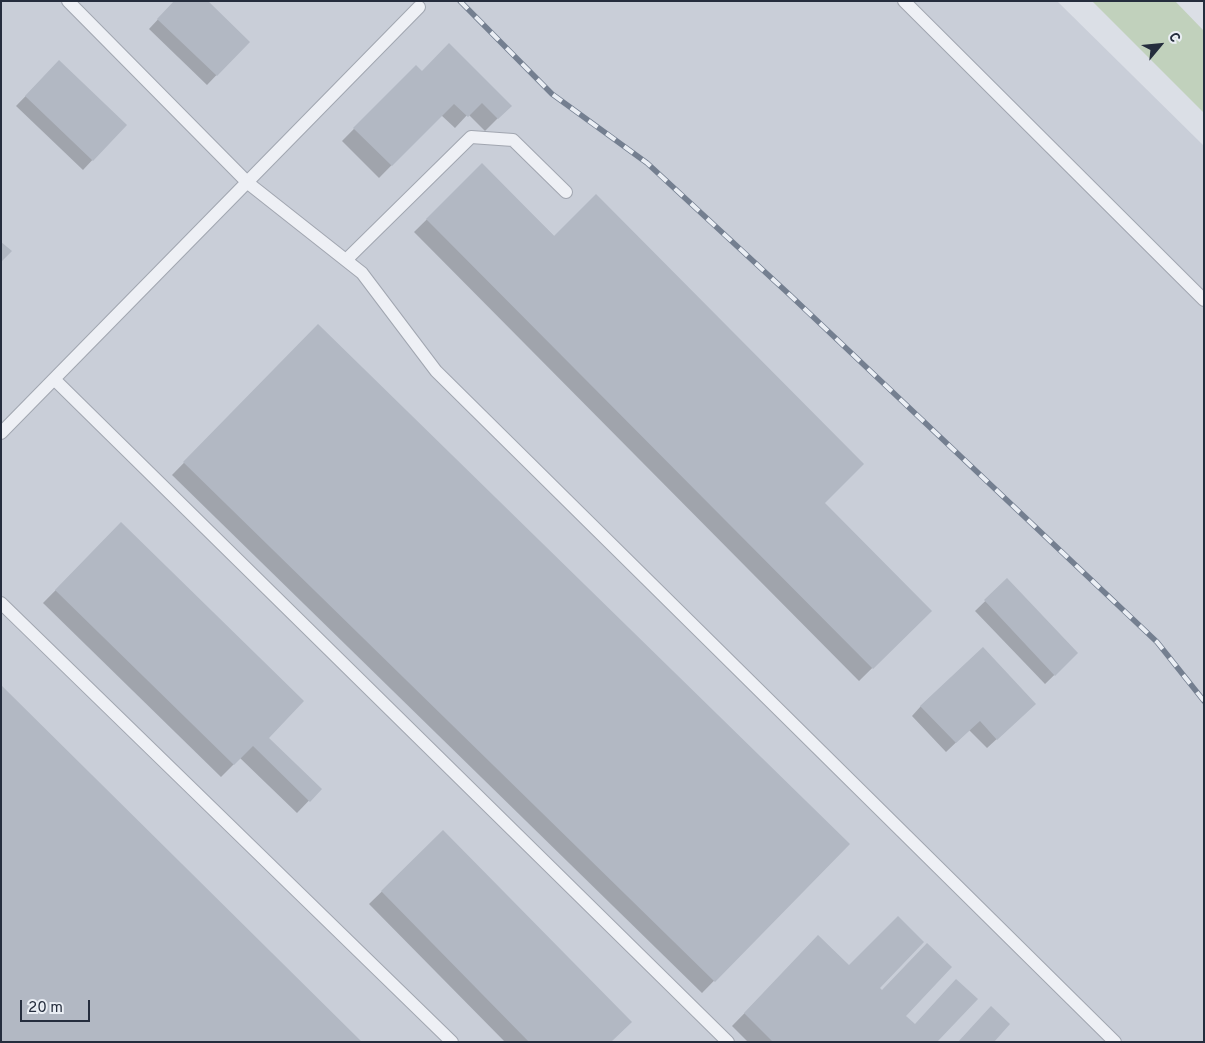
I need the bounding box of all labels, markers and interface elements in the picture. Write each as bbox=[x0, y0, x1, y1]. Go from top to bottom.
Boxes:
north arrow bbox=[1135, 20, 1185, 70]
text: С bbox=[1164, 30, 1183, 46]
scale bar bbox=[22, 990, 92, 1022]
text: 20 m bbox=[28, 999, 63, 1018]

